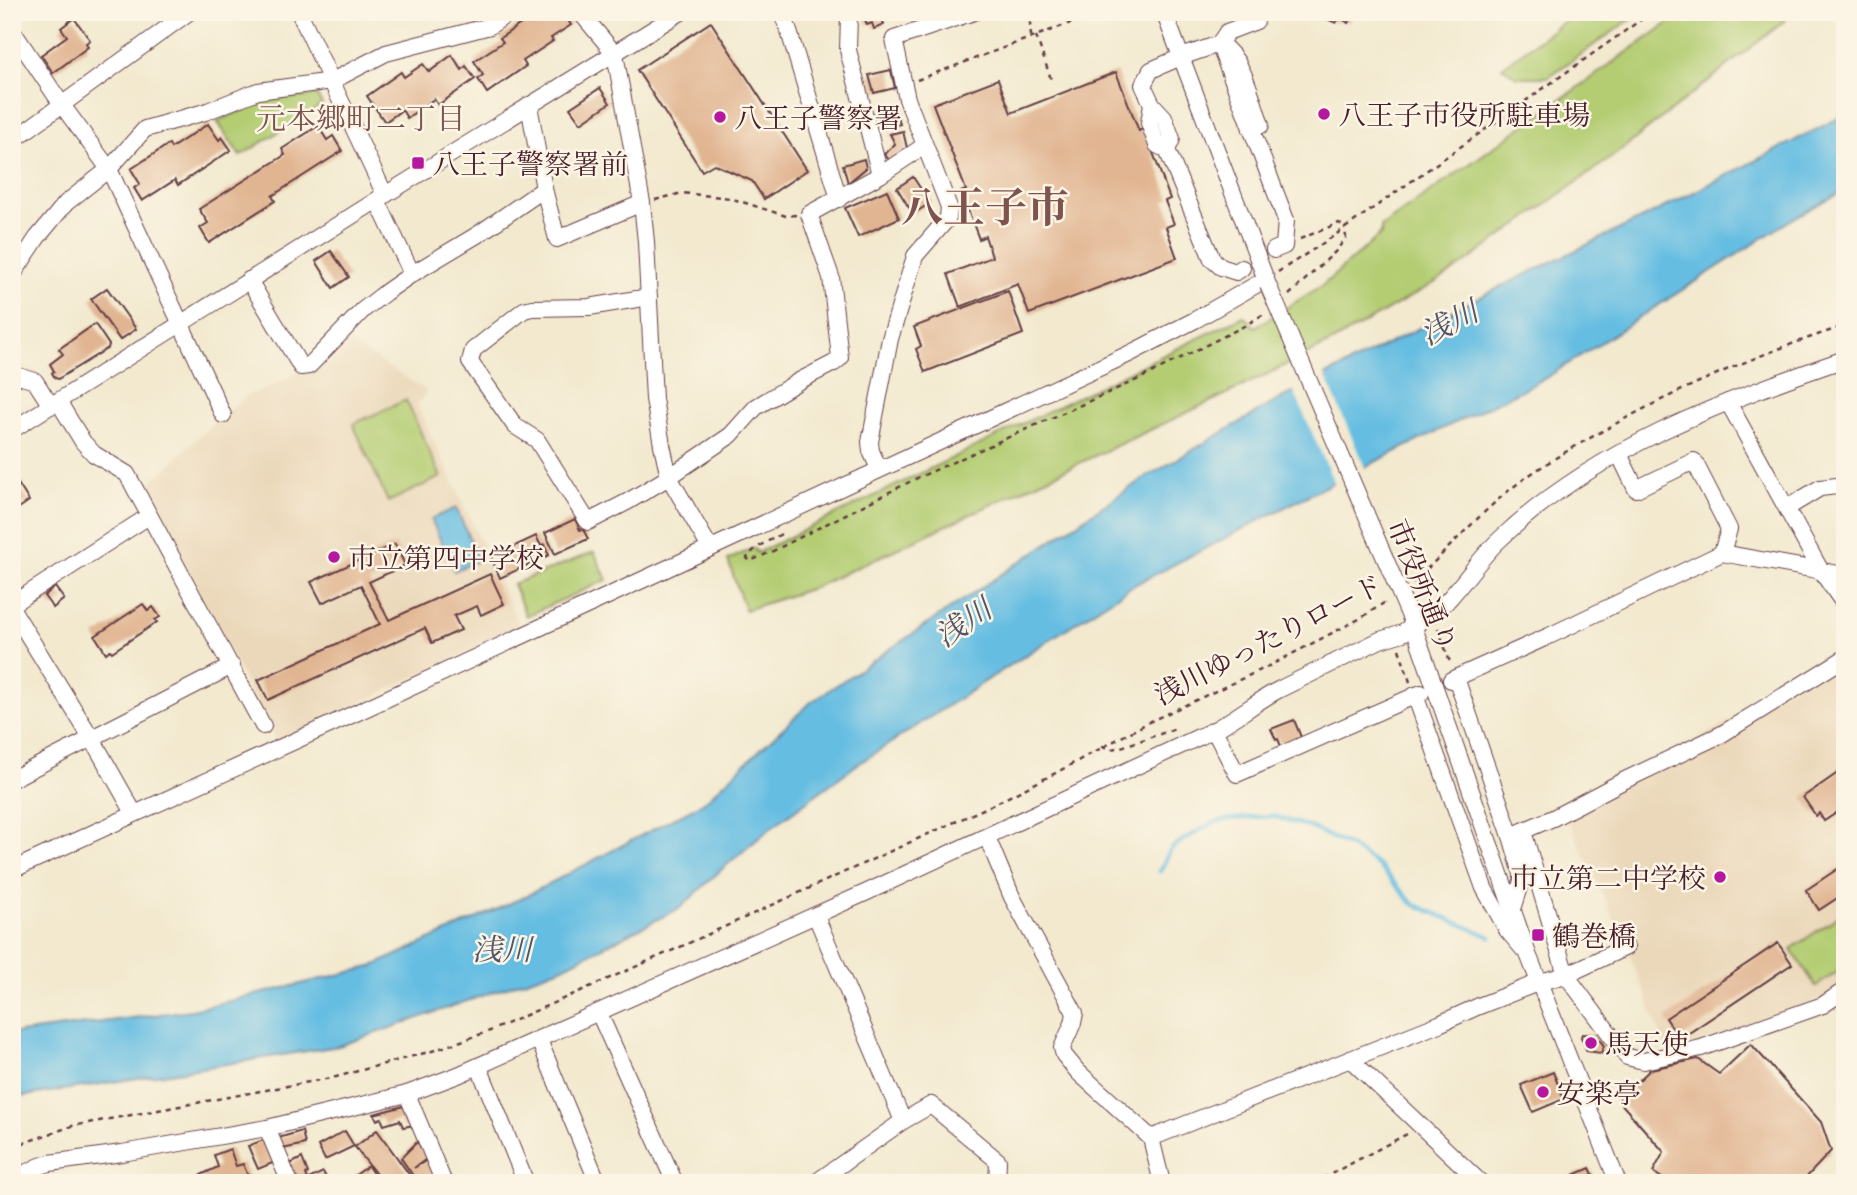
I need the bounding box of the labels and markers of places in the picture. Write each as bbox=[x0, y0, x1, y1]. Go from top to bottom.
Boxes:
place label: 八王子市役所駐車場 bbox=[1338, 94, 1590, 135]
place label: 八王子警察署 bbox=[734, 97, 902, 138]
marker: 八王子市役所駐車場 bbox=[1316, 106, 1332, 122]
marker: 八王子警察署 bbox=[712, 109, 728, 125]
place label: 八王子警察署前 bbox=[432, 143, 628, 184]
marker: 八王子警察署前 bbox=[410, 155, 426, 171]
place label: 市立第四中学校 bbox=[348, 537, 544, 578]
marker: 市立第四中学校 bbox=[326, 549, 342, 565]
place label: 市立第二中学校 bbox=[1510, 857, 1706, 898]
marker: 市立第二中学校 bbox=[1712, 869, 1728, 885]
place label: 鶴巻橋 bbox=[1552, 915, 1636, 956]
marker: 鶴巻橋 bbox=[1530, 927, 1546, 943]
place label: 馬天使 bbox=[1605, 1023, 1689, 1064]
marker: 馬天使 bbox=[1583, 1035, 1599, 1051]
place label: 安楽亭 bbox=[1557, 1072, 1641, 1113]
marker: 安楽亭 bbox=[1535, 1084, 1551, 1100]

